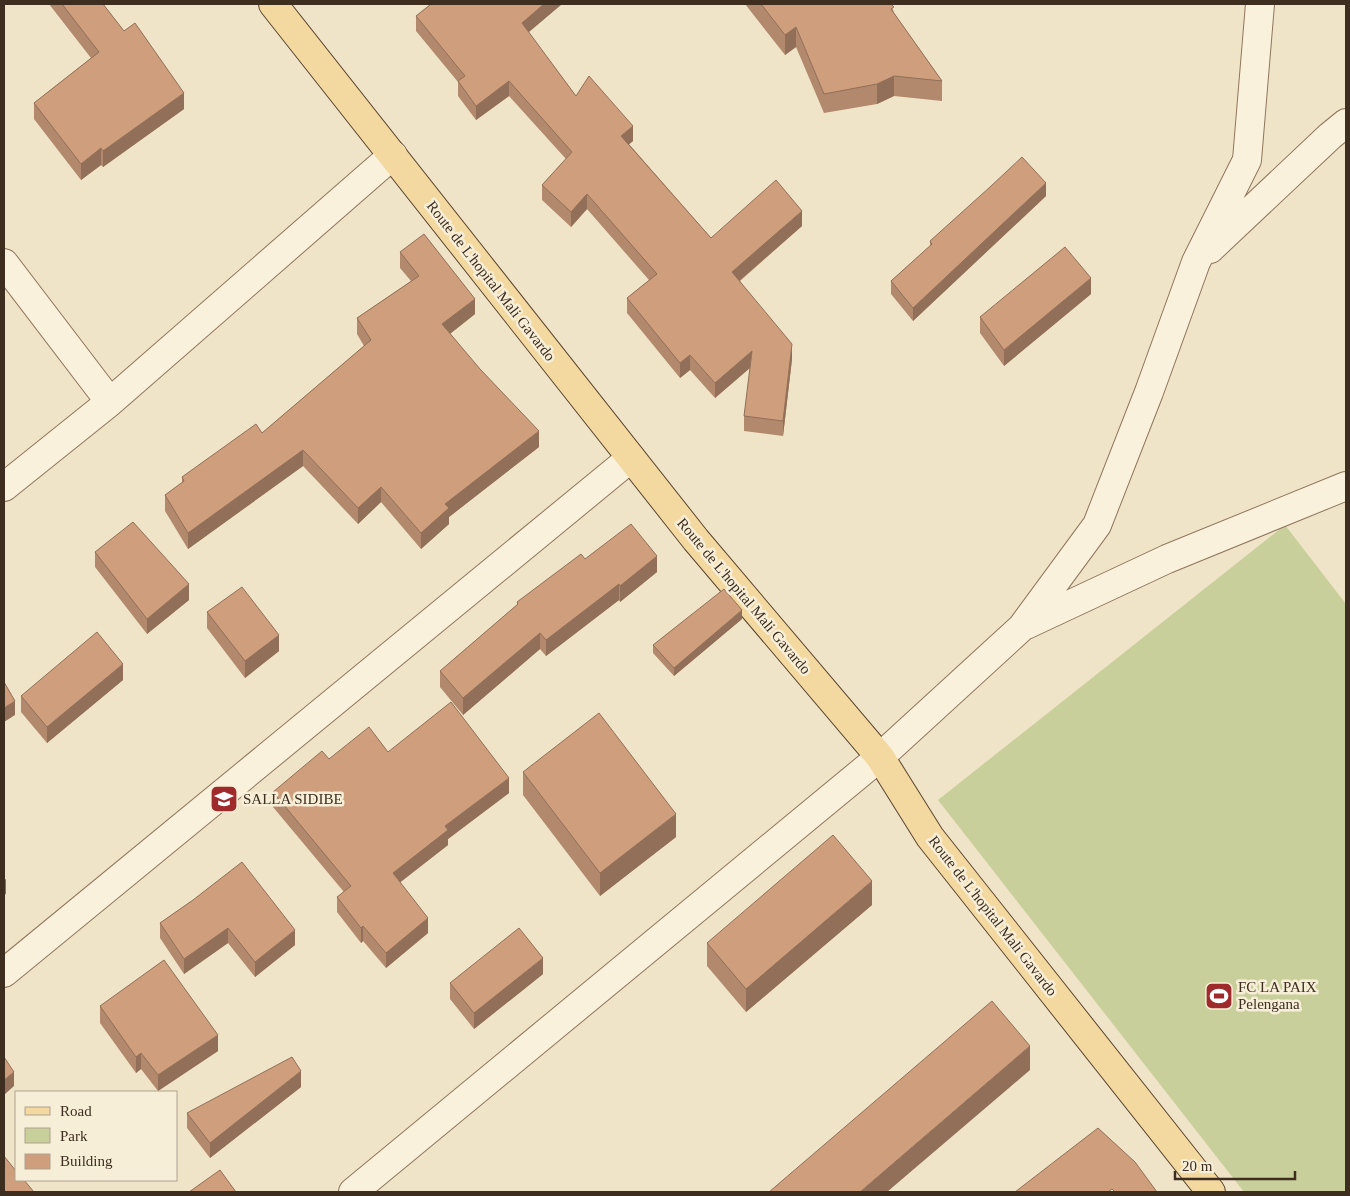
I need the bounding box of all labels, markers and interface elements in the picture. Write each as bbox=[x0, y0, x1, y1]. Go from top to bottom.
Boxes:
street label: Route de L'hopital Mali Gavardo bbox=[424, 198, 558, 364]
street label: Route de L'hopital Mali Gavardo bbox=[674, 515, 814, 677]
school or university icon: SALLA SIDIBE bbox=[209, 784, 239, 814]
place label: SALLA SIDIBE bbox=[243, 791, 343, 807]
street label: Route de L'hopital Mali Gavardo bbox=[926, 833, 1060, 999]
place label: FC LA PAIX Pelengana bbox=[1238, 979, 1317, 1012]
sports icon: FC LA PAIX Pelengana bbox=[1204, 981, 1234, 1011]
legend bbox=[15, 1091, 178, 1181]
text: Road bbox=[60, 1103, 92, 1119]
text: Park bbox=[60, 1128, 88, 1144]
scale bar bbox=[1175, 1148, 1295, 1180]
text: Building bbox=[60, 1153, 113, 1169]
text: 20 m bbox=[1182, 1158, 1213, 1174]

